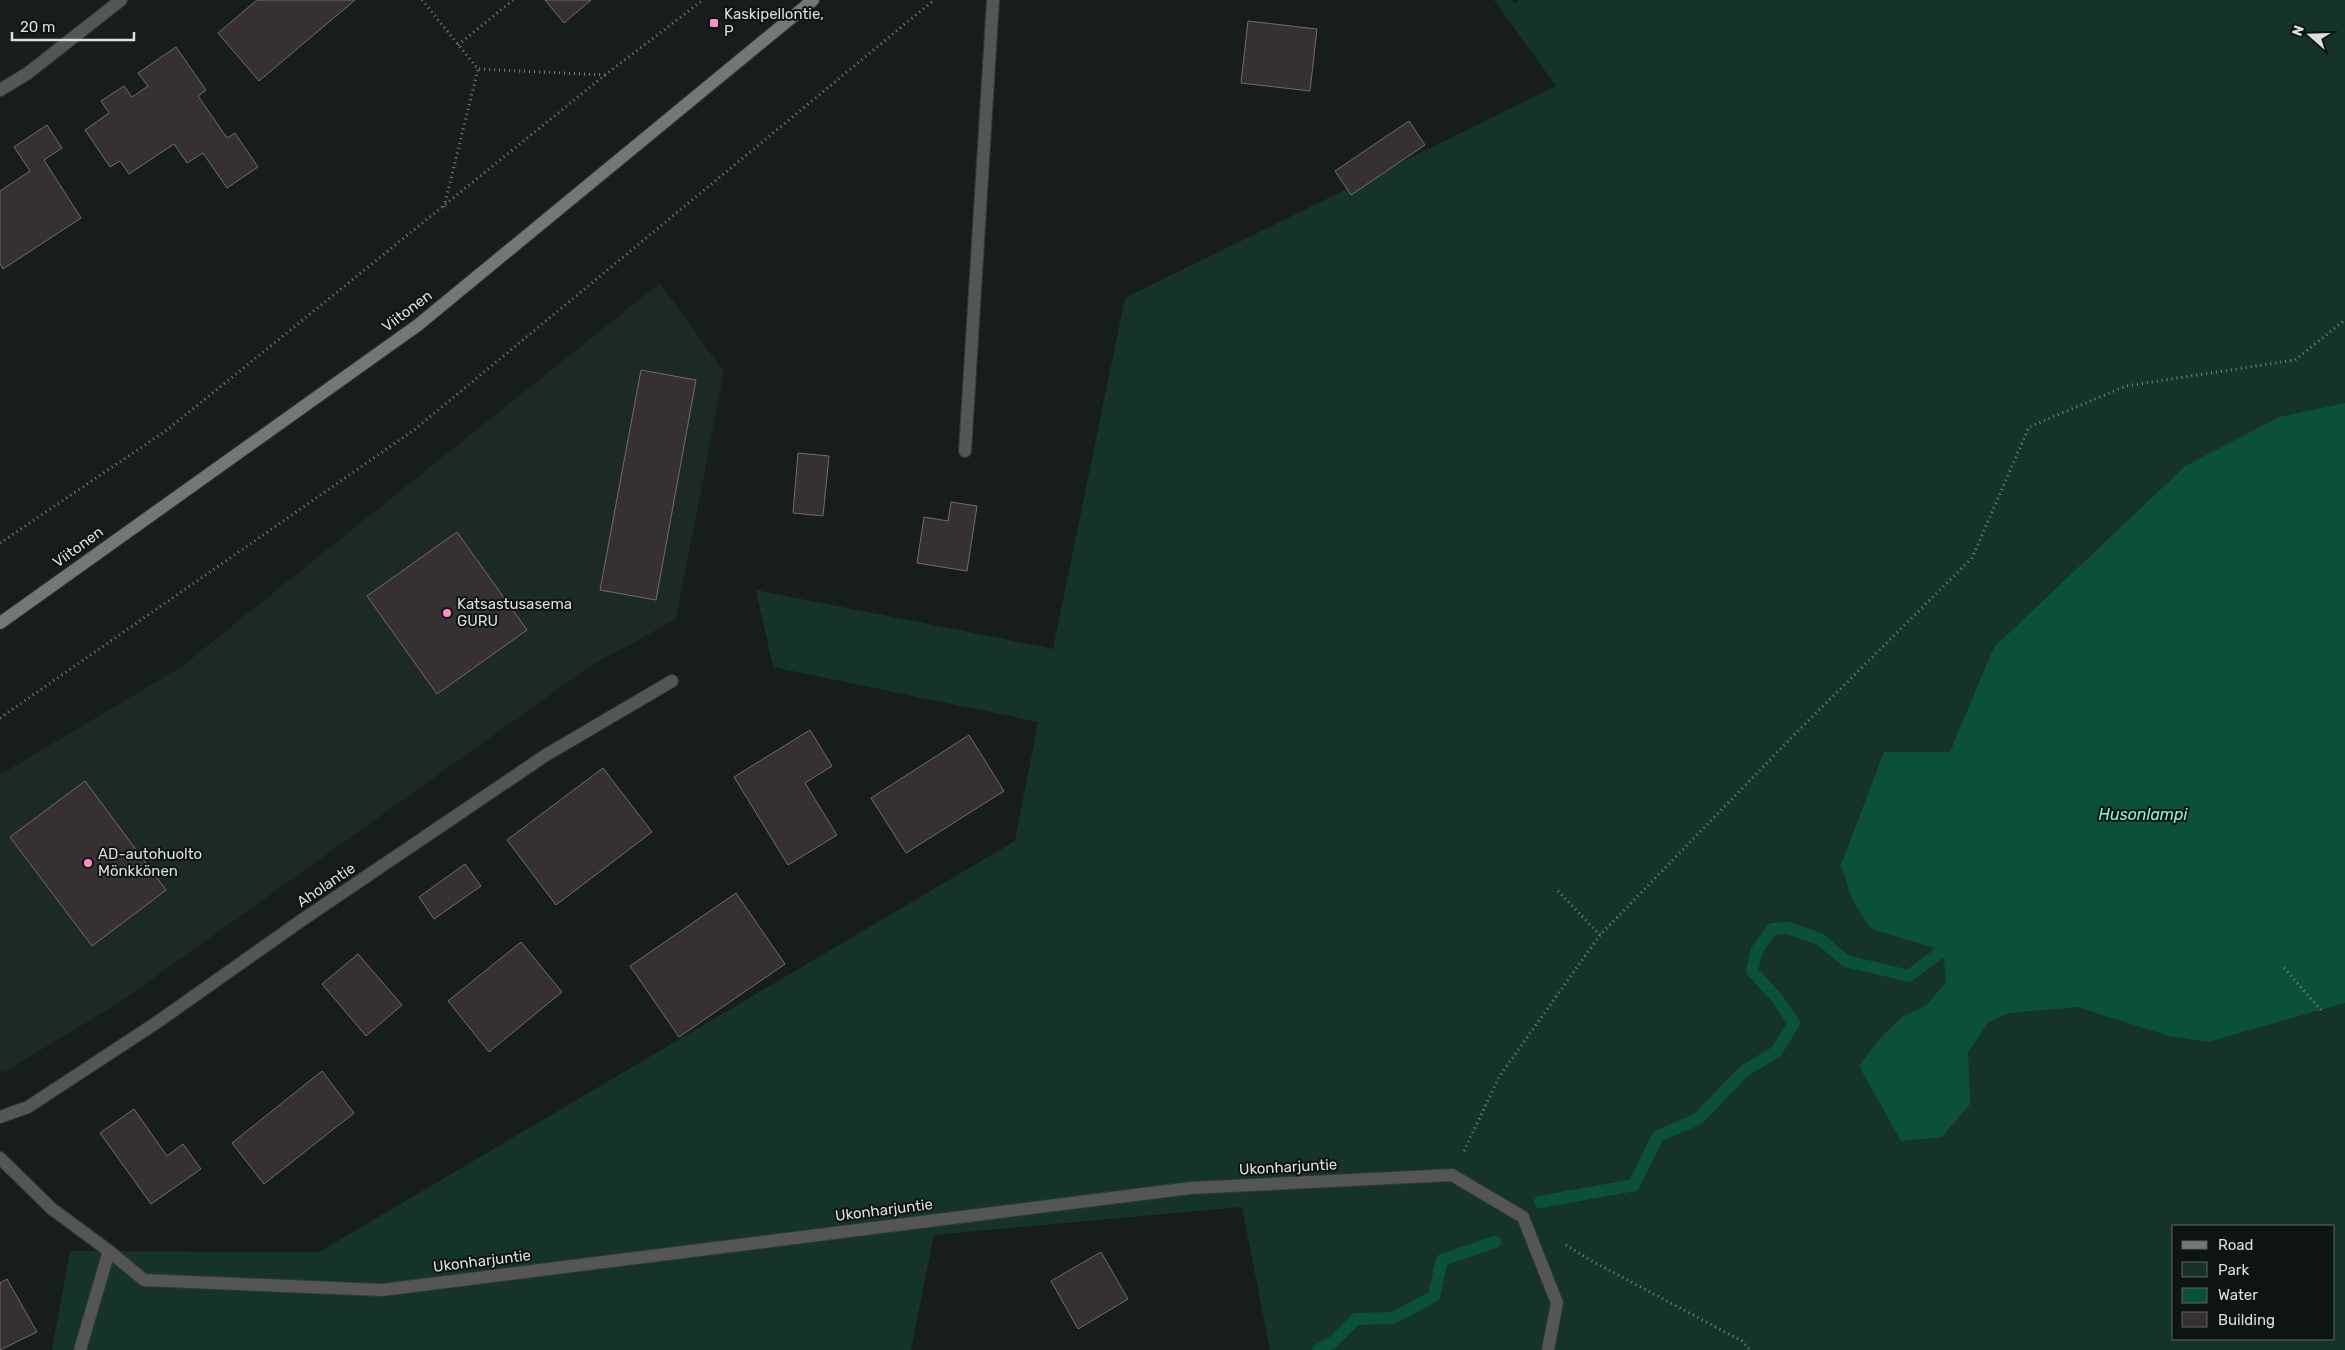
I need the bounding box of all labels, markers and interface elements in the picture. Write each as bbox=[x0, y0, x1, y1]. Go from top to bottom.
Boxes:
place label: Kaskipellontie, P bbox=[724, 5, 824, 40]
scale bar bbox=[12, 10, 135, 42]
north arrow bbox=[2285, 10, 2335, 60]
marker: Kaskipellontie, P bbox=[708, 17, 720, 29]
text: 20 m bbox=[20, 18, 55, 36]
text: N bbox=[2289, 23, 2308, 38]
street label: Viitonen bbox=[378, 286, 436, 336]
street label: Viitonen bbox=[49, 523, 107, 571]
place label: Katsastusasema GURU bbox=[457, 595, 572, 630]
marker: Katsastusasema GURU bbox=[441, 607, 453, 619]
water label: Husonlampi bbox=[2099, 805, 2189, 824]
place label: AD-autohuolto Mönkkönen bbox=[98, 845, 202, 880]
marker: AD-autohuolto Mönkkönen bbox=[82, 857, 94, 869]
street label: Aholantie bbox=[293, 859, 359, 911]
street label: Ukonharjuntie bbox=[1238, 1155, 1338, 1179]
street label: Ukonharjuntie bbox=[834, 1195, 934, 1225]
legend bbox=[2172, 1225, 2335, 1340]
text: Road bbox=[2218, 1236, 2254, 1254]
street label: Ukonharjuntie bbox=[432, 1246, 532, 1276]
text: Park bbox=[2218, 1261, 2249, 1279]
text: Water bbox=[2218, 1286, 2258, 1304]
text: Building bbox=[2218, 1311, 2275, 1329]

